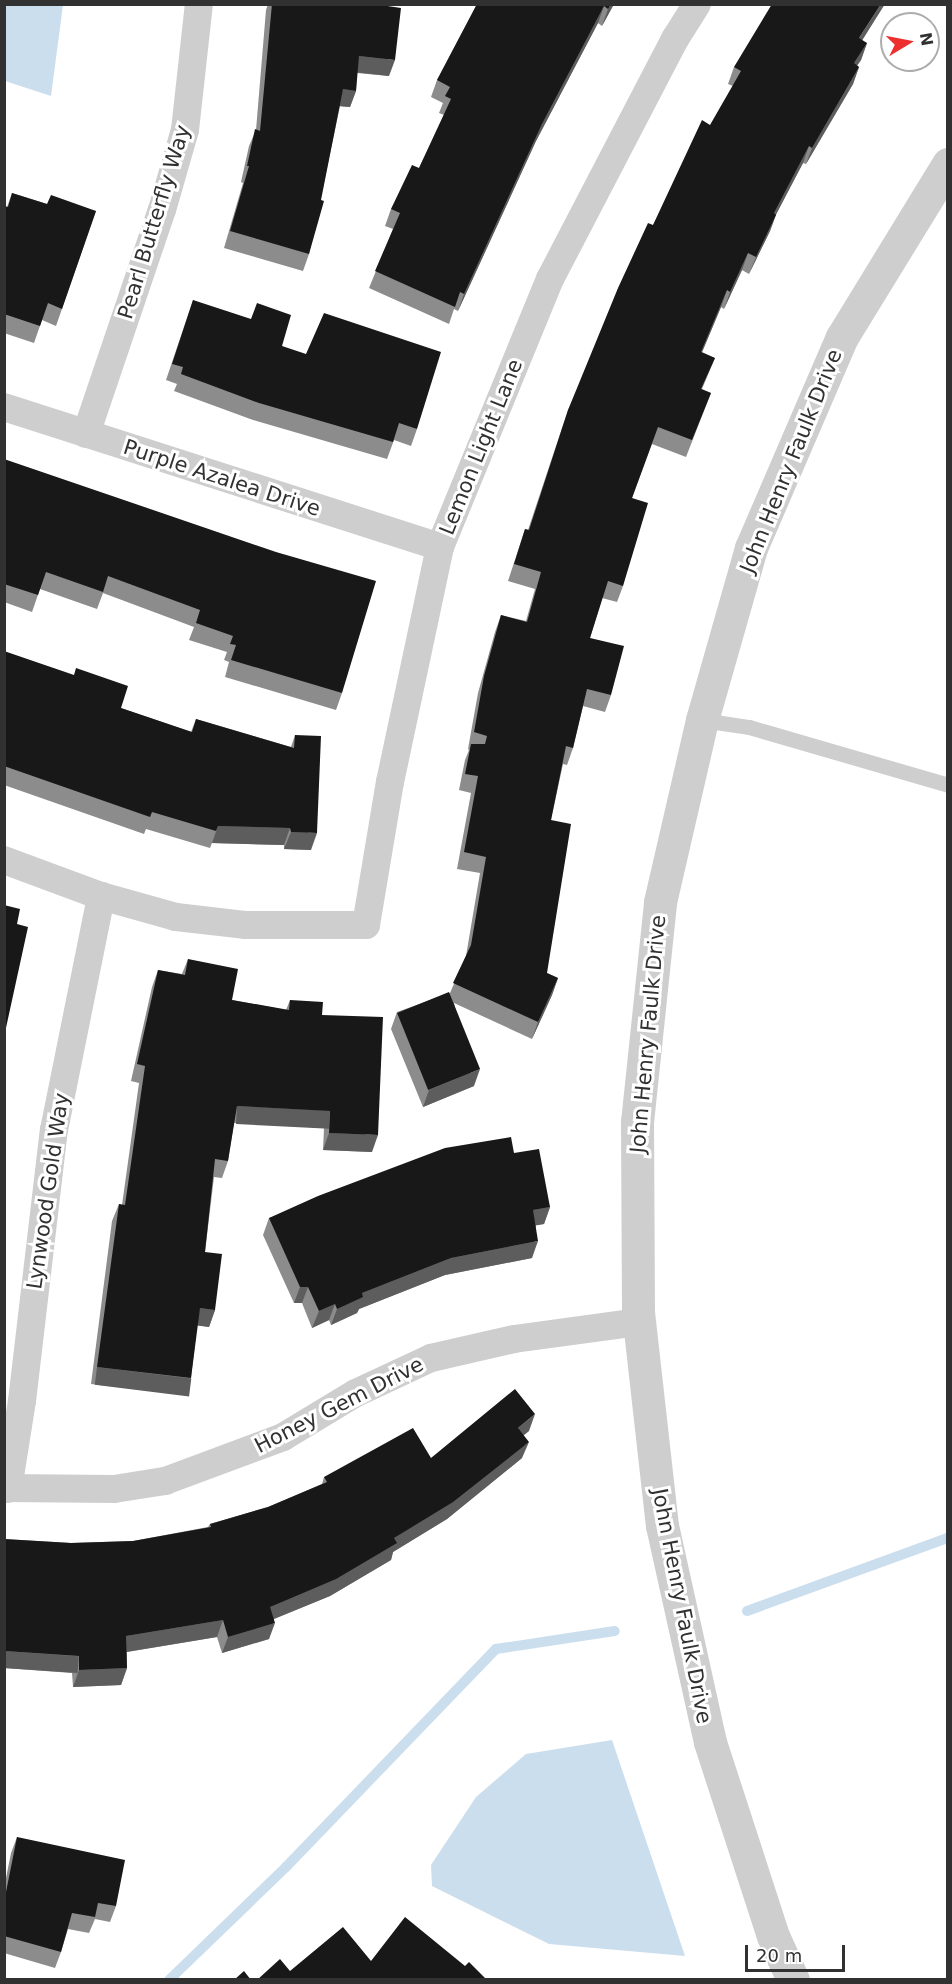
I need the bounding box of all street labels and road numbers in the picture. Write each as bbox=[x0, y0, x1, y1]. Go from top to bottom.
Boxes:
street label: Pearl Butterfly Way bbox=[112, 122, 196, 322]
street label: John Henry Faulk Drive bbox=[735, 345, 847, 577]
street label: Lemon Light Lane bbox=[434, 355, 528, 539]
street label: Purple Azalea Drive bbox=[120, 434, 324, 522]
street label: John Henry Faulk Drive bbox=[625, 914, 671, 1154]
street label: Lynwood Gold Way bbox=[22, 1091, 74, 1291]
street label: Honey Gem Drive bbox=[250, 1351, 428, 1459]
street label: John Henry Faulk Drive bbox=[647, 1486, 717, 1726]

